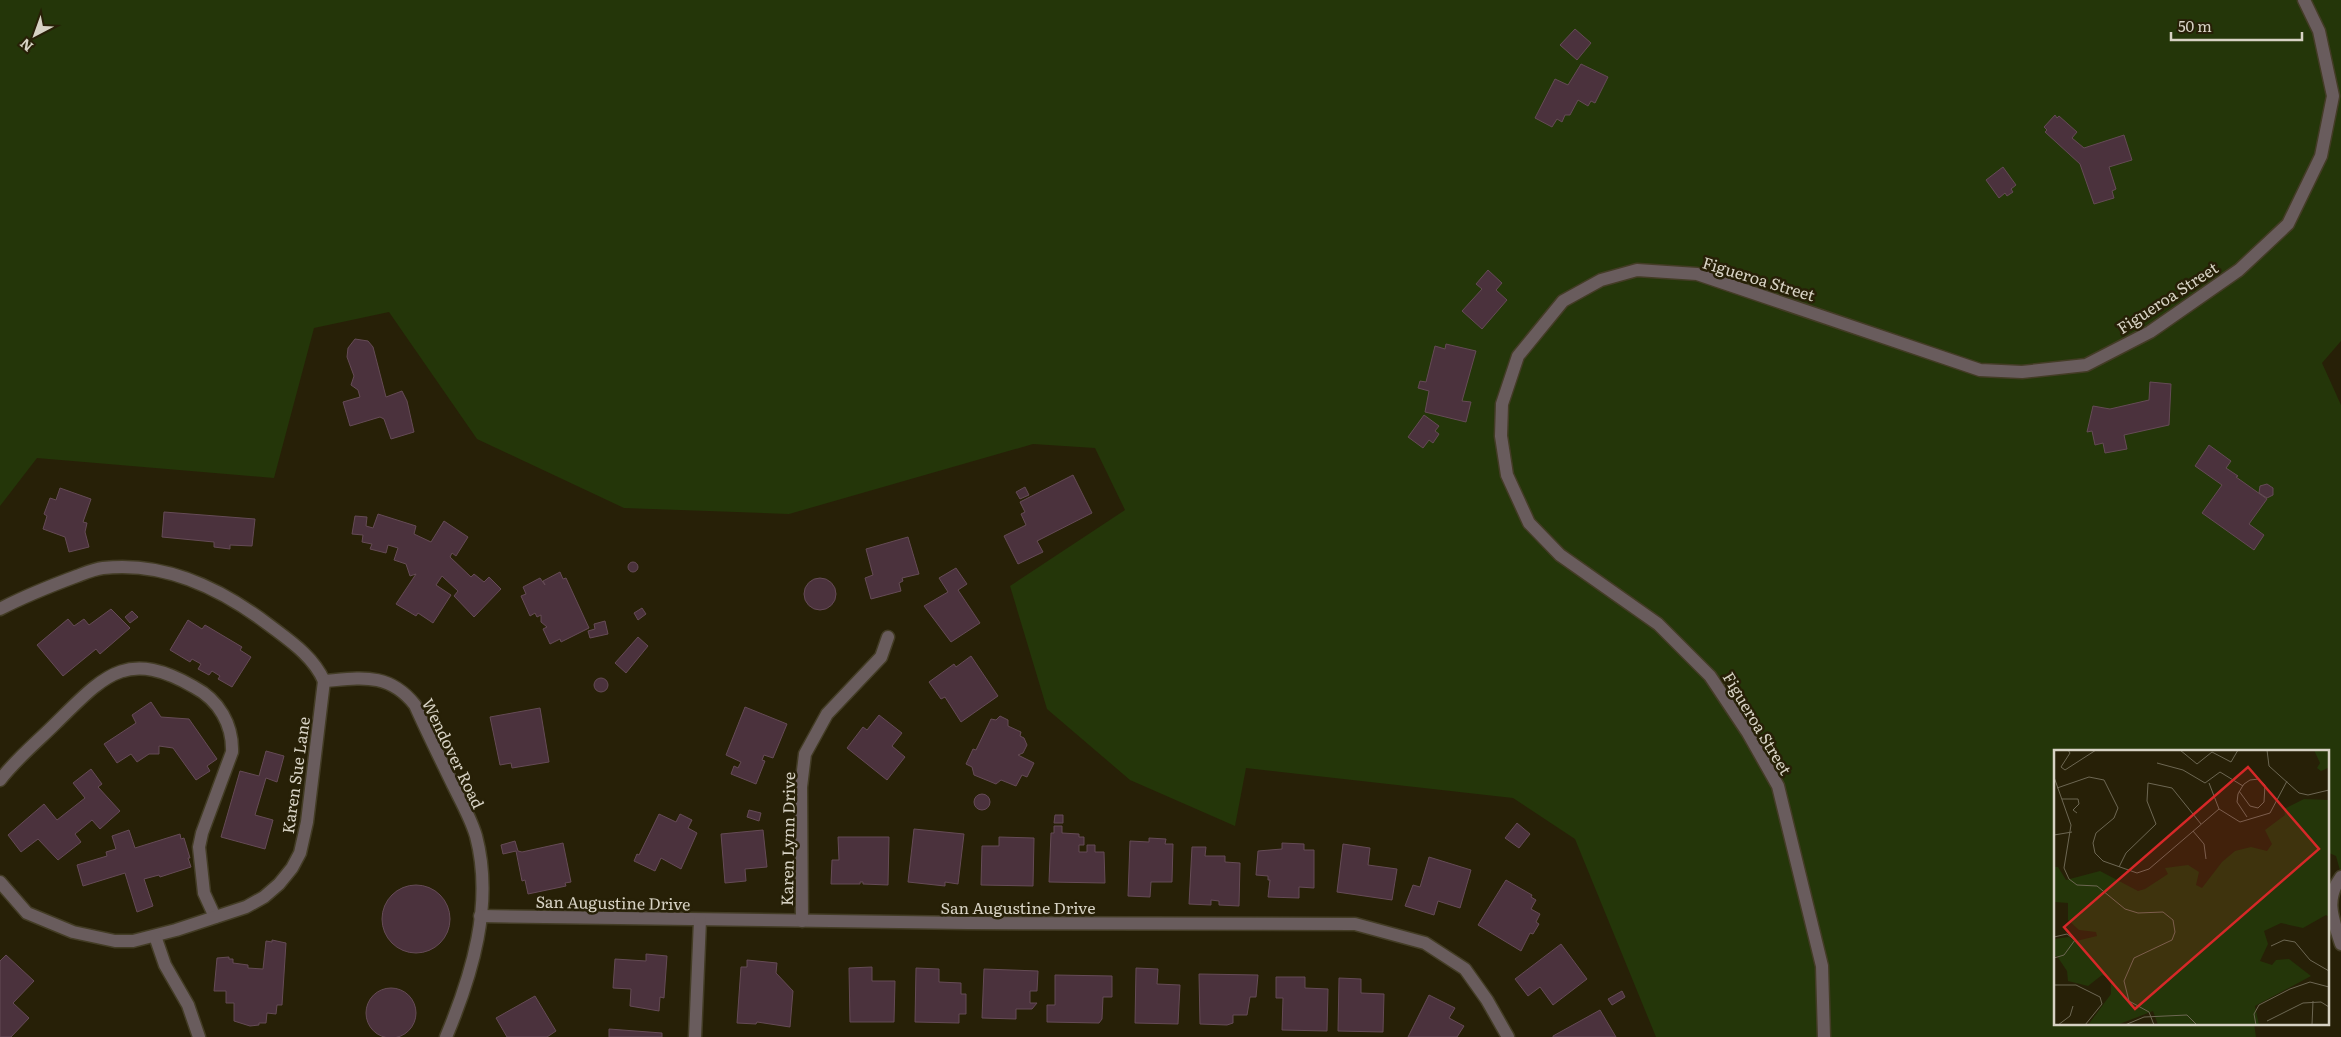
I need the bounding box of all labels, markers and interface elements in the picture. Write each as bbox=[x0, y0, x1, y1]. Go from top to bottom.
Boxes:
north arrow bbox=[10, 10, 60, 60]
scale bar bbox=[2171, 10, 2302, 42]
text: 50 m bbox=[2178, 14, 2212, 37]
text: N bbox=[15, 34, 37, 57]
street label: Figueroa Street bbox=[1700, 249, 1819, 307]
street label: Figueroa Street bbox=[2112, 255, 2223, 339]
street label: Figueroa Street bbox=[1718, 667, 1799, 780]
street label: Wendover Road bbox=[417, 694, 491, 812]
street label: Karen Sue Lane bbox=[275, 715, 315, 835]
inset map bbox=[2054, 750, 2328, 1024]
street label: Karen Lynn Drive bbox=[774, 772, 800, 906]
street label: San Augustine Drive bbox=[535, 889, 691, 915]
street label: San Augustine Drive bbox=[941, 895, 1095, 919]

